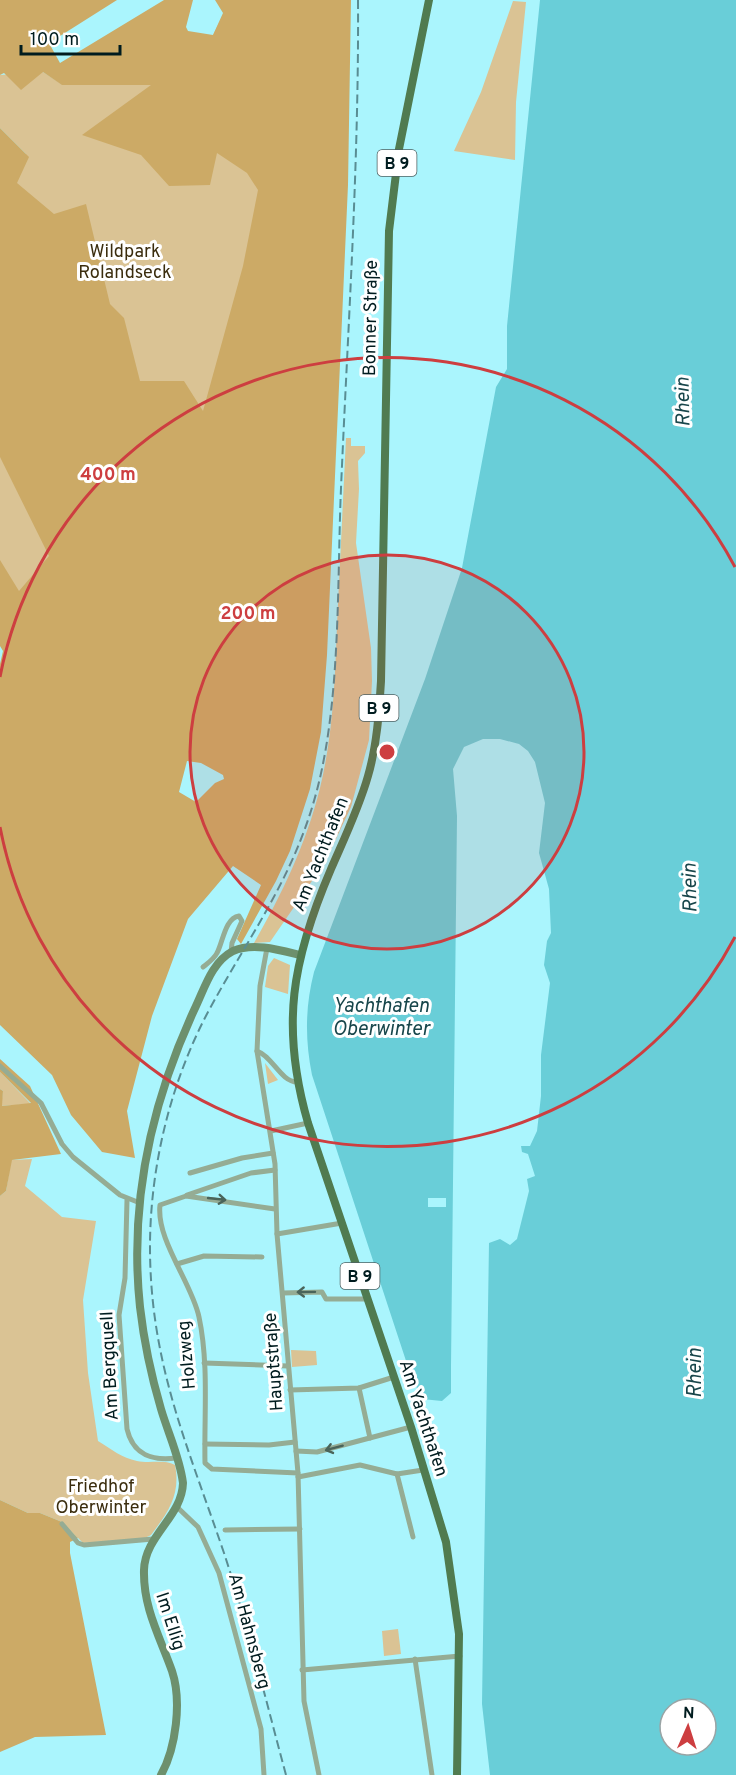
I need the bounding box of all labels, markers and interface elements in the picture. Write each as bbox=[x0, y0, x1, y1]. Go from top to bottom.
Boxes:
scale bar bbox=[21, 18, 120, 56]
text: 100 m bbox=[30, 29, 79, 52]
road number: B 9 bbox=[378, 150, 416, 176]
park label: Wildpark Rolandseck bbox=[78, 241, 172, 285]
street label: Bonner Straße bbox=[359, 260, 384, 376]
water label: Rhein bbox=[671, 377, 697, 427]
text: 400 m bbox=[80, 464, 136, 487]
text: 200 m bbox=[220, 603, 276, 626]
road number: B 9 bbox=[360, 695, 398, 721]
centre of rings bbox=[377, 742, 397, 762]
street label: Am Yachthafen bbox=[288, 794, 355, 915]
water label: Rhein bbox=[678, 863, 704, 913]
water label: Yachthafen Oberwinter bbox=[332, 994, 431, 1043]
one-way arrow bbox=[207, 1194, 227, 1205]
road number: B 9 bbox=[340, 1263, 380, 1289]
one-way arrow bbox=[297, 1286, 317, 1298]
street label: Am Bergquell bbox=[96, 1311, 125, 1421]
street label: Hauptstraße bbox=[260, 1312, 289, 1412]
street label: Holzweg bbox=[173, 1319, 202, 1390]
water label: Rhein bbox=[683, 1348, 709, 1398]
street label: Am Yachthafen bbox=[393, 1357, 452, 1480]
one-way arrow bbox=[325, 1442, 344, 1454]
park label: Friedhof Oberwinter bbox=[55, 1476, 147, 1520]
street label: Am Hahnsberg bbox=[222, 1571, 275, 1692]
street label: Im Ellig bbox=[149, 1590, 190, 1653]
north arrow bbox=[658, 1697, 718, 1757]
text: N bbox=[682, 1704, 695, 1724]

